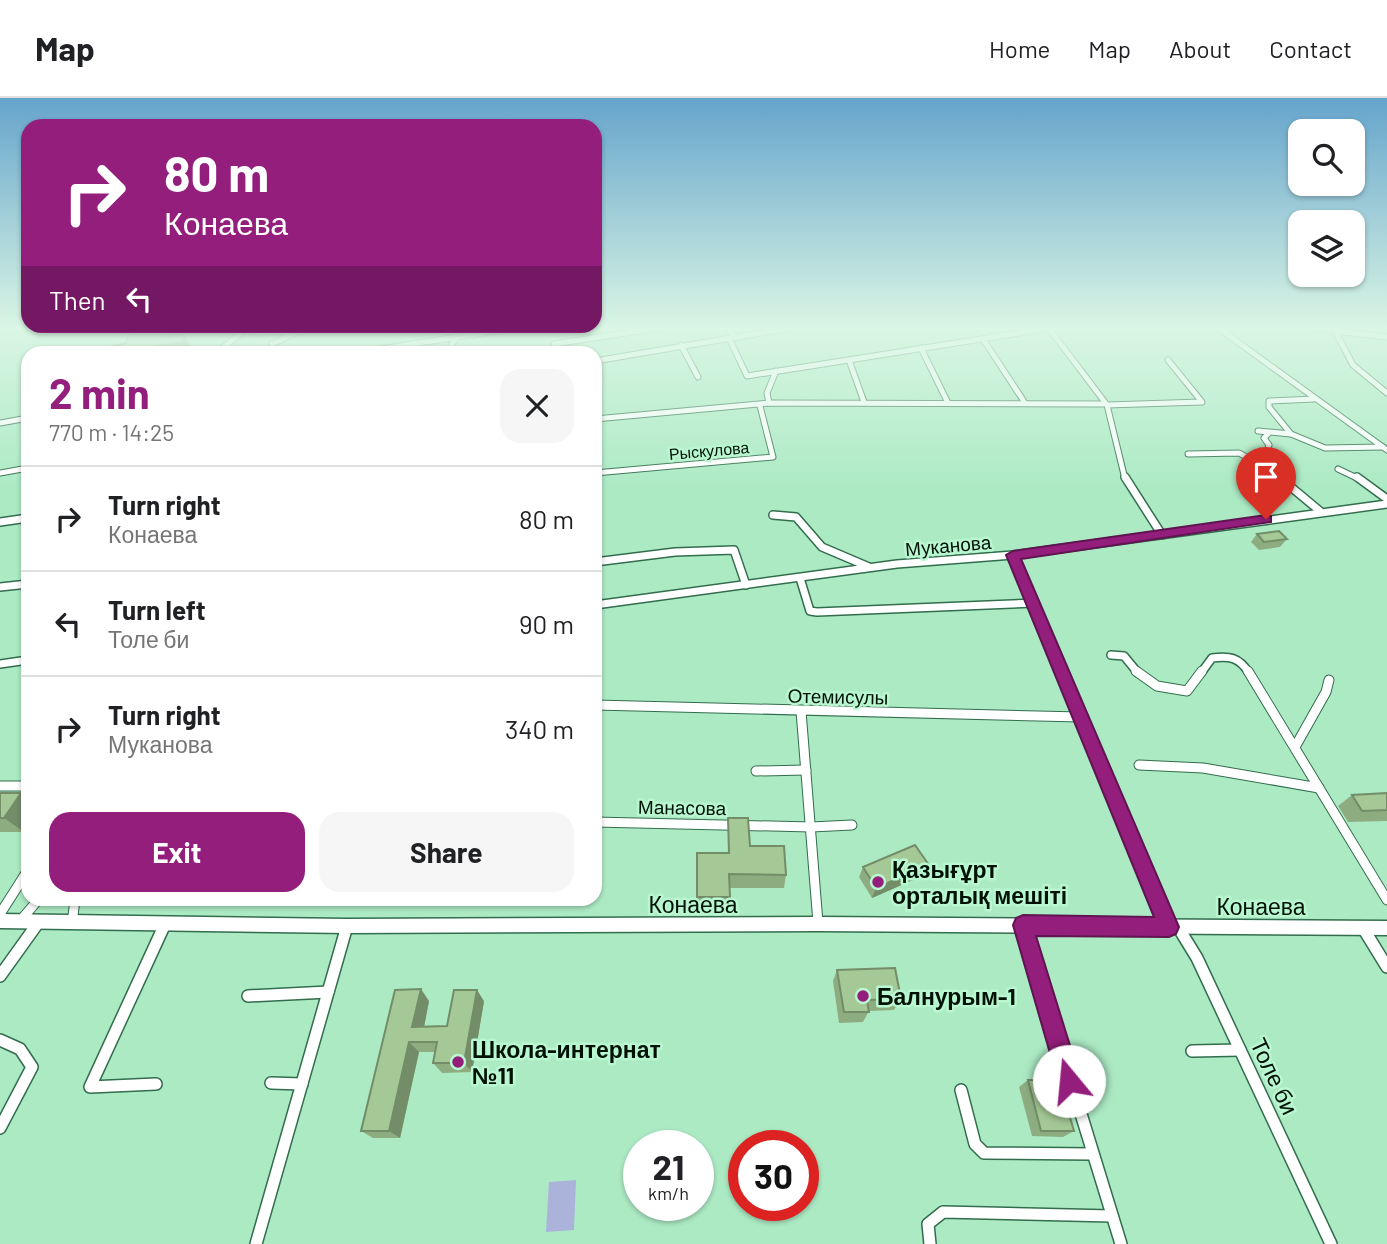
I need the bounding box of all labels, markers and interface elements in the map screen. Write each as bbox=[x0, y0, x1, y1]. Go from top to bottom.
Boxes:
text: Map bbox=[35, 28, 95, 68]
text: Home bbox=[989, 34, 1050, 63]
text: Map bbox=[1088, 34, 1131, 63]
text: About bbox=[1169, 34, 1231, 63]
text: Contact bbox=[1269, 34, 1352, 63]
map controls bbox=[1288, 119, 1365, 287]
button: search bbox=[1288, 119, 1365, 196]
text: 80 m bbox=[164, 143, 269, 202]
icon: right bbox=[49, 147, 140, 238]
text: Конаева bbox=[164, 203, 288, 241]
button: layers bbox=[1288, 210, 1365, 287]
icon: left bbox=[120, 280, 158, 318]
text: Then bbox=[49, 284, 106, 315]
text: 2 min bbox=[49, 367, 150, 417]
button: close bbox=[500, 369, 574, 443]
text: 770 m · 14:25 bbox=[49, 418, 174, 446]
street label: Рыскулова bbox=[668, 437, 750, 463]
pin bbox=[1236, 447, 1296, 519]
icon: arrive bbox=[1247, 458, 1285, 496]
text: Turn right bbox=[108, 489, 221, 520]
icon: right bbox=[49, 500, 87, 538]
text: 80 m bbox=[519, 503, 574, 534]
text: Конаева bbox=[108, 520, 197, 548]
street label: Муканова bbox=[904, 530, 992, 560]
text: Turn left bbox=[108, 594, 206, 625]
icon: left bbox=[49, 605, 87, 643]
text: 90 m bbox=[519, 608, 574, 639]
text: Толе би bbox=[108, 625, 189, 653]
street label: Отемисулы bbox=[787, 684, 889, 708]
text: Turn right bbox=[108, 699, 221, 730]
icon: right bbox=[49, 710, 87, 748]
text: 340 m bbox=[505, 713, 574, 744]
text: Муканова bbox=[108, 730, 213, 758]
street label: Манасова bbox=[638, 795, 727, 819]
button: Exit bbox=[49, 812, 305, 892]
button: Share bbox=[319, 812, 574, 892]
place label: Қазығұрт орталық мешіті bbox=[892, 855, 1067, 909]
marker: Қазығұрт орталық мешіті bbox=[870, 874, 886, 890]
street label: Конаева bbox=[648, 890, 738, 918]
street label: Конаева bbox=[1216, 892, 1306, 920]
place label: Балнурым-1 bbox=[877, 982, 1016, 1010]
marker: Балнурым-1 bbox=[855, 988, 871, 1004]
street label: Толе би bbox=[1245, 1033, 1305, 1119]
place label: Школа-интернат №11 bbox=[472, 1035, 661, 1089]
position arrow bbox=[1032, 1044, 1106, 1118]
marker: Школа-интернат №11 bbox=[450, 1054, 466, 1070]
speed limit sign: 30 bbox=[728, 1130, 819, 1221]
text: 21 bbox=[653, 1145, 684, 1187]
text: km/h bbox=[648, 1182, 689, 1204]

